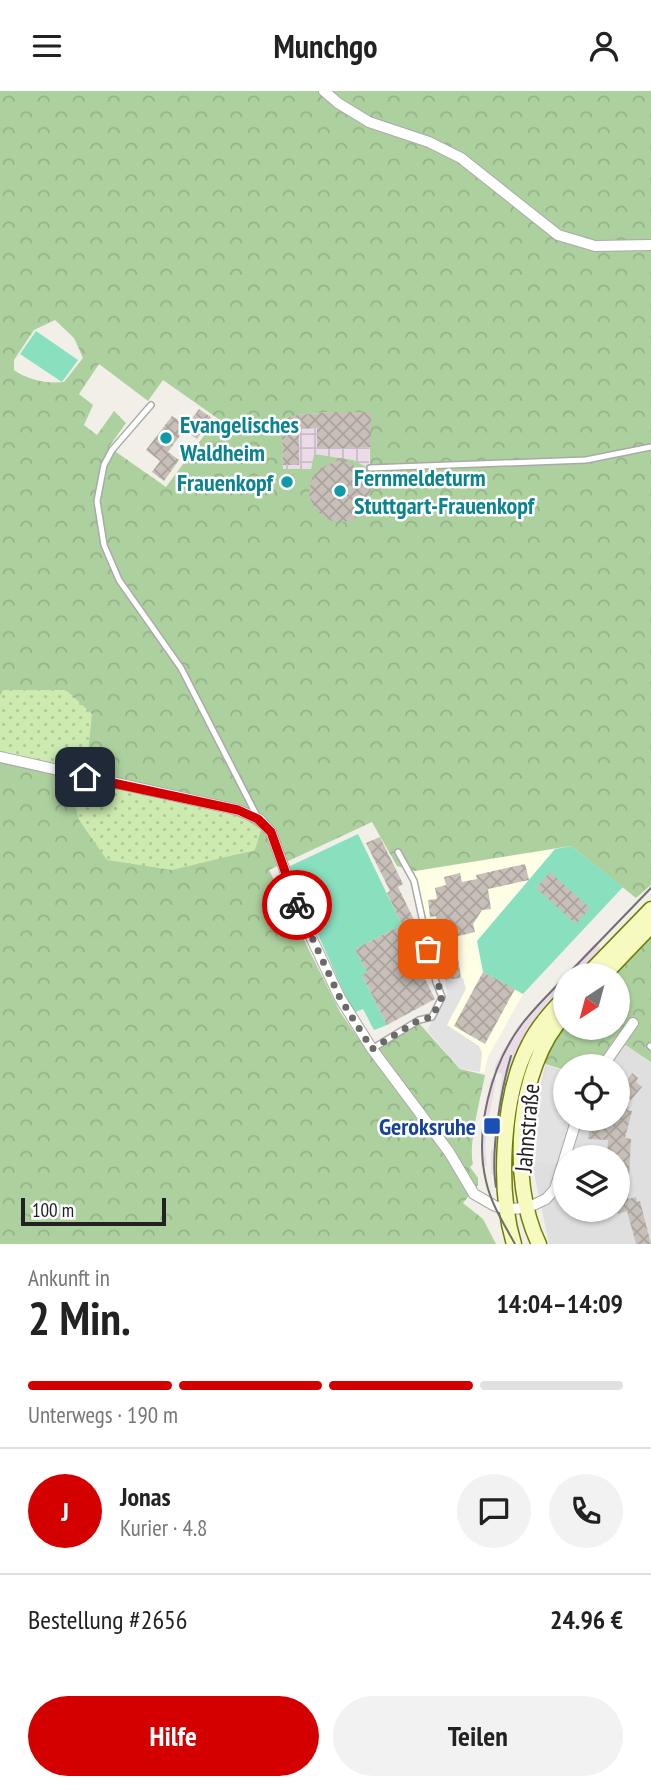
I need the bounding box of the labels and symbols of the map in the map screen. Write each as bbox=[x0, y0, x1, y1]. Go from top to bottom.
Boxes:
place label: Evangelisches Waldheim bbox=[179, 409, 299, 468]
marker: Evangelisches Waldheim bbox=[158, 430, 174, 446]
place label: Fernmeldeturm Stuttgart-Frauenkopf bbox=[354, 462, 536, 521]
place label: Frauenkopf bbox=[177, 467, 275, 498]
marker: Frauenkopf bbox=[279, 474, 295, 490]
marker: Fernmeldeturm Stuttgart-Frauenkopf bbox=[332, 483, 348, 499]
pin bbox=[55, 747, 115, 807]
courier bbox=[262, 870, 332, 940]
pin bbox=[398, 919, 458, 979]
north arrow bbox=[553, 963, 630, 1039]
street label: Jahnstraße bbox=[508, 1082, 546, 1175]
place label: Geroksruhe bbox=[379, 1111, 476, 1142]
marker: Geroksruhe bbox=[482, 1116, 502, 1136]
scale bar bbox=[21, 1195, 166, 1227]

